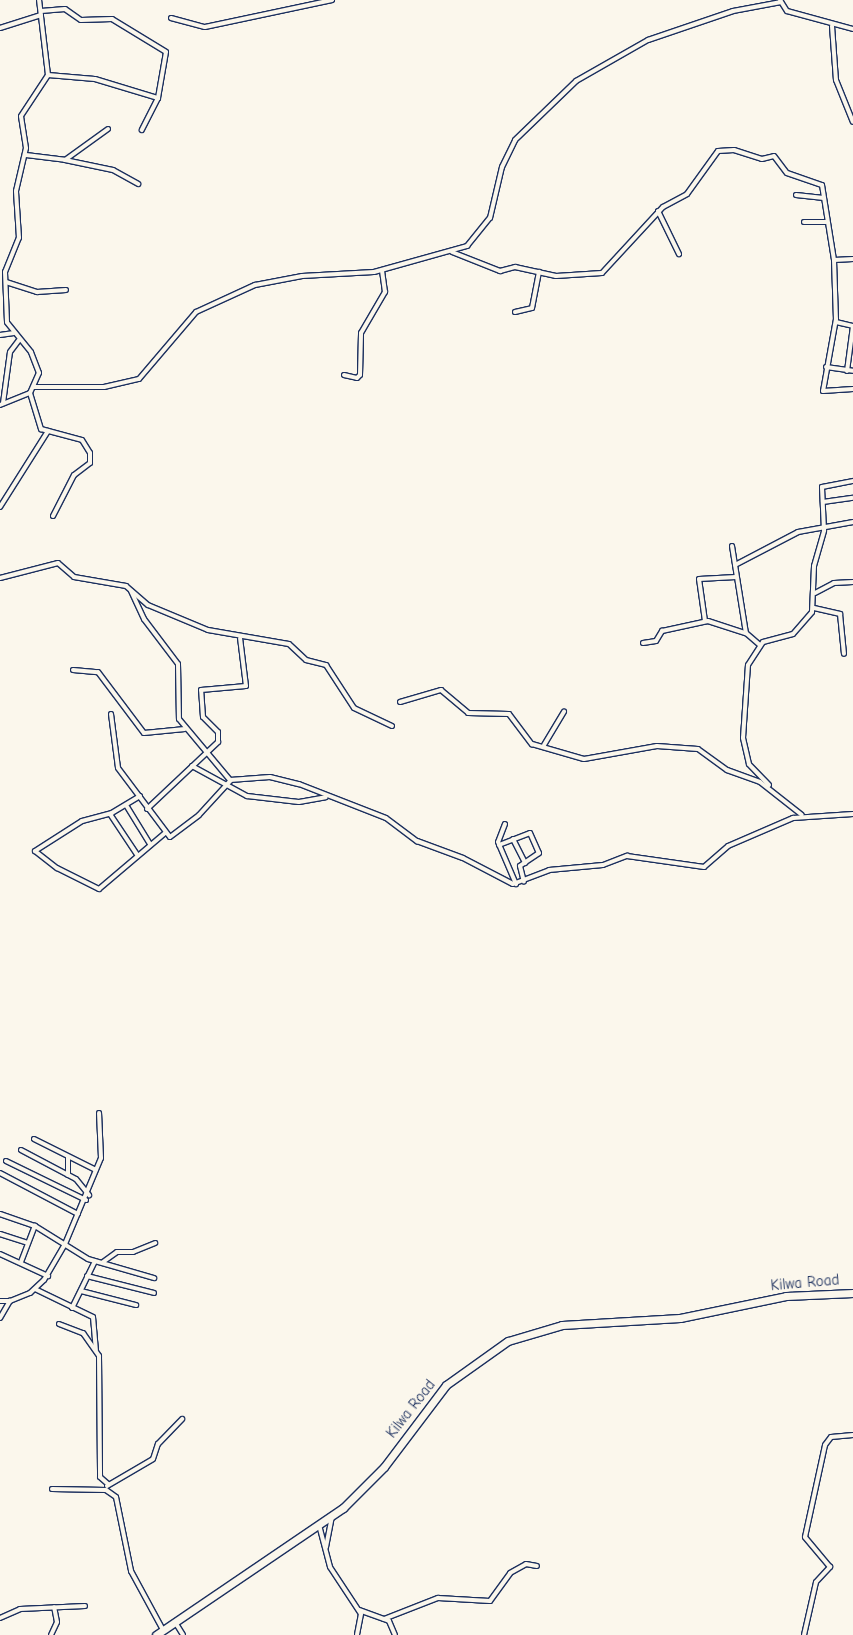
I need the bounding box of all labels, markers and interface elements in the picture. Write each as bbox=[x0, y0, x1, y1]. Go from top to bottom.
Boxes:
street label: Kilwa Road bbox=[770, 1271, 840, 1295]
street label: Kilwa Road bbox=[383, 1376, 439, 1442]

